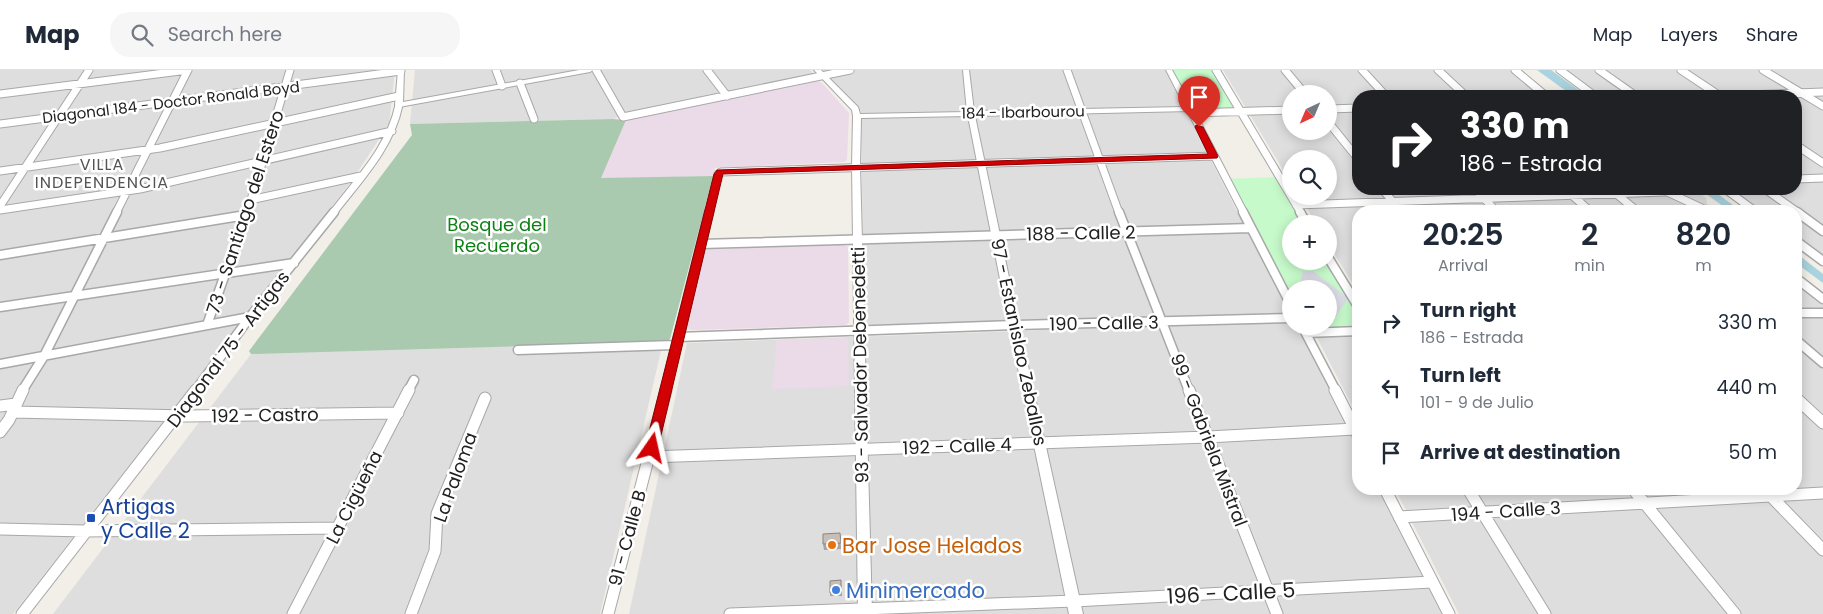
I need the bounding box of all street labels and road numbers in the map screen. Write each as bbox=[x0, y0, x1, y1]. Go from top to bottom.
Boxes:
street label: Diagonal 184 - Doctor Ronald Boyd bbox=[41, 76, 301, 128]
street label: 184 - Ibarbourou bbox=[961, 100, 1085, 124]
street label: 73 - Santiago del Estero bbox=[200, 107, 290, 317]
street label: 188 - Calle 2 bbox=[1026, 220, 1136, 246]
street label: 97 - Estanislao Zeballos bbox=[985, 236, 1053, 448]
street label: 93 - Salvador Debenedetti bbox=[845, 246, 875, 484]
street label: Diagonal 75 - Artigas bbox=[161, 266, 295, 432]
street label: 190 - Calle 3 bbox=[1049, 310, 1159, 336]
street label: 99 - Gabriela Mistral bbox=[1164, 350, 1254, 530]
street label: 192 - Castro bbox=[211, 402, 319, 428]
street label: La Paloma bbox=[427, 429, 483, 525]
street label: 192 - Calle 4 bbox=[902, 432, 1012, 460]
street label: La Cigüeña bbox=[320, 446, 388, 548]
street label: 91 - Calle B bbox=[602, 487, 652, 589]
street label: 194 - Calle 3 bbox=[1451, 495, 1561, 527]
street label: 196 - Calle 5 bbox=[1166, 575, 1296, 611]

